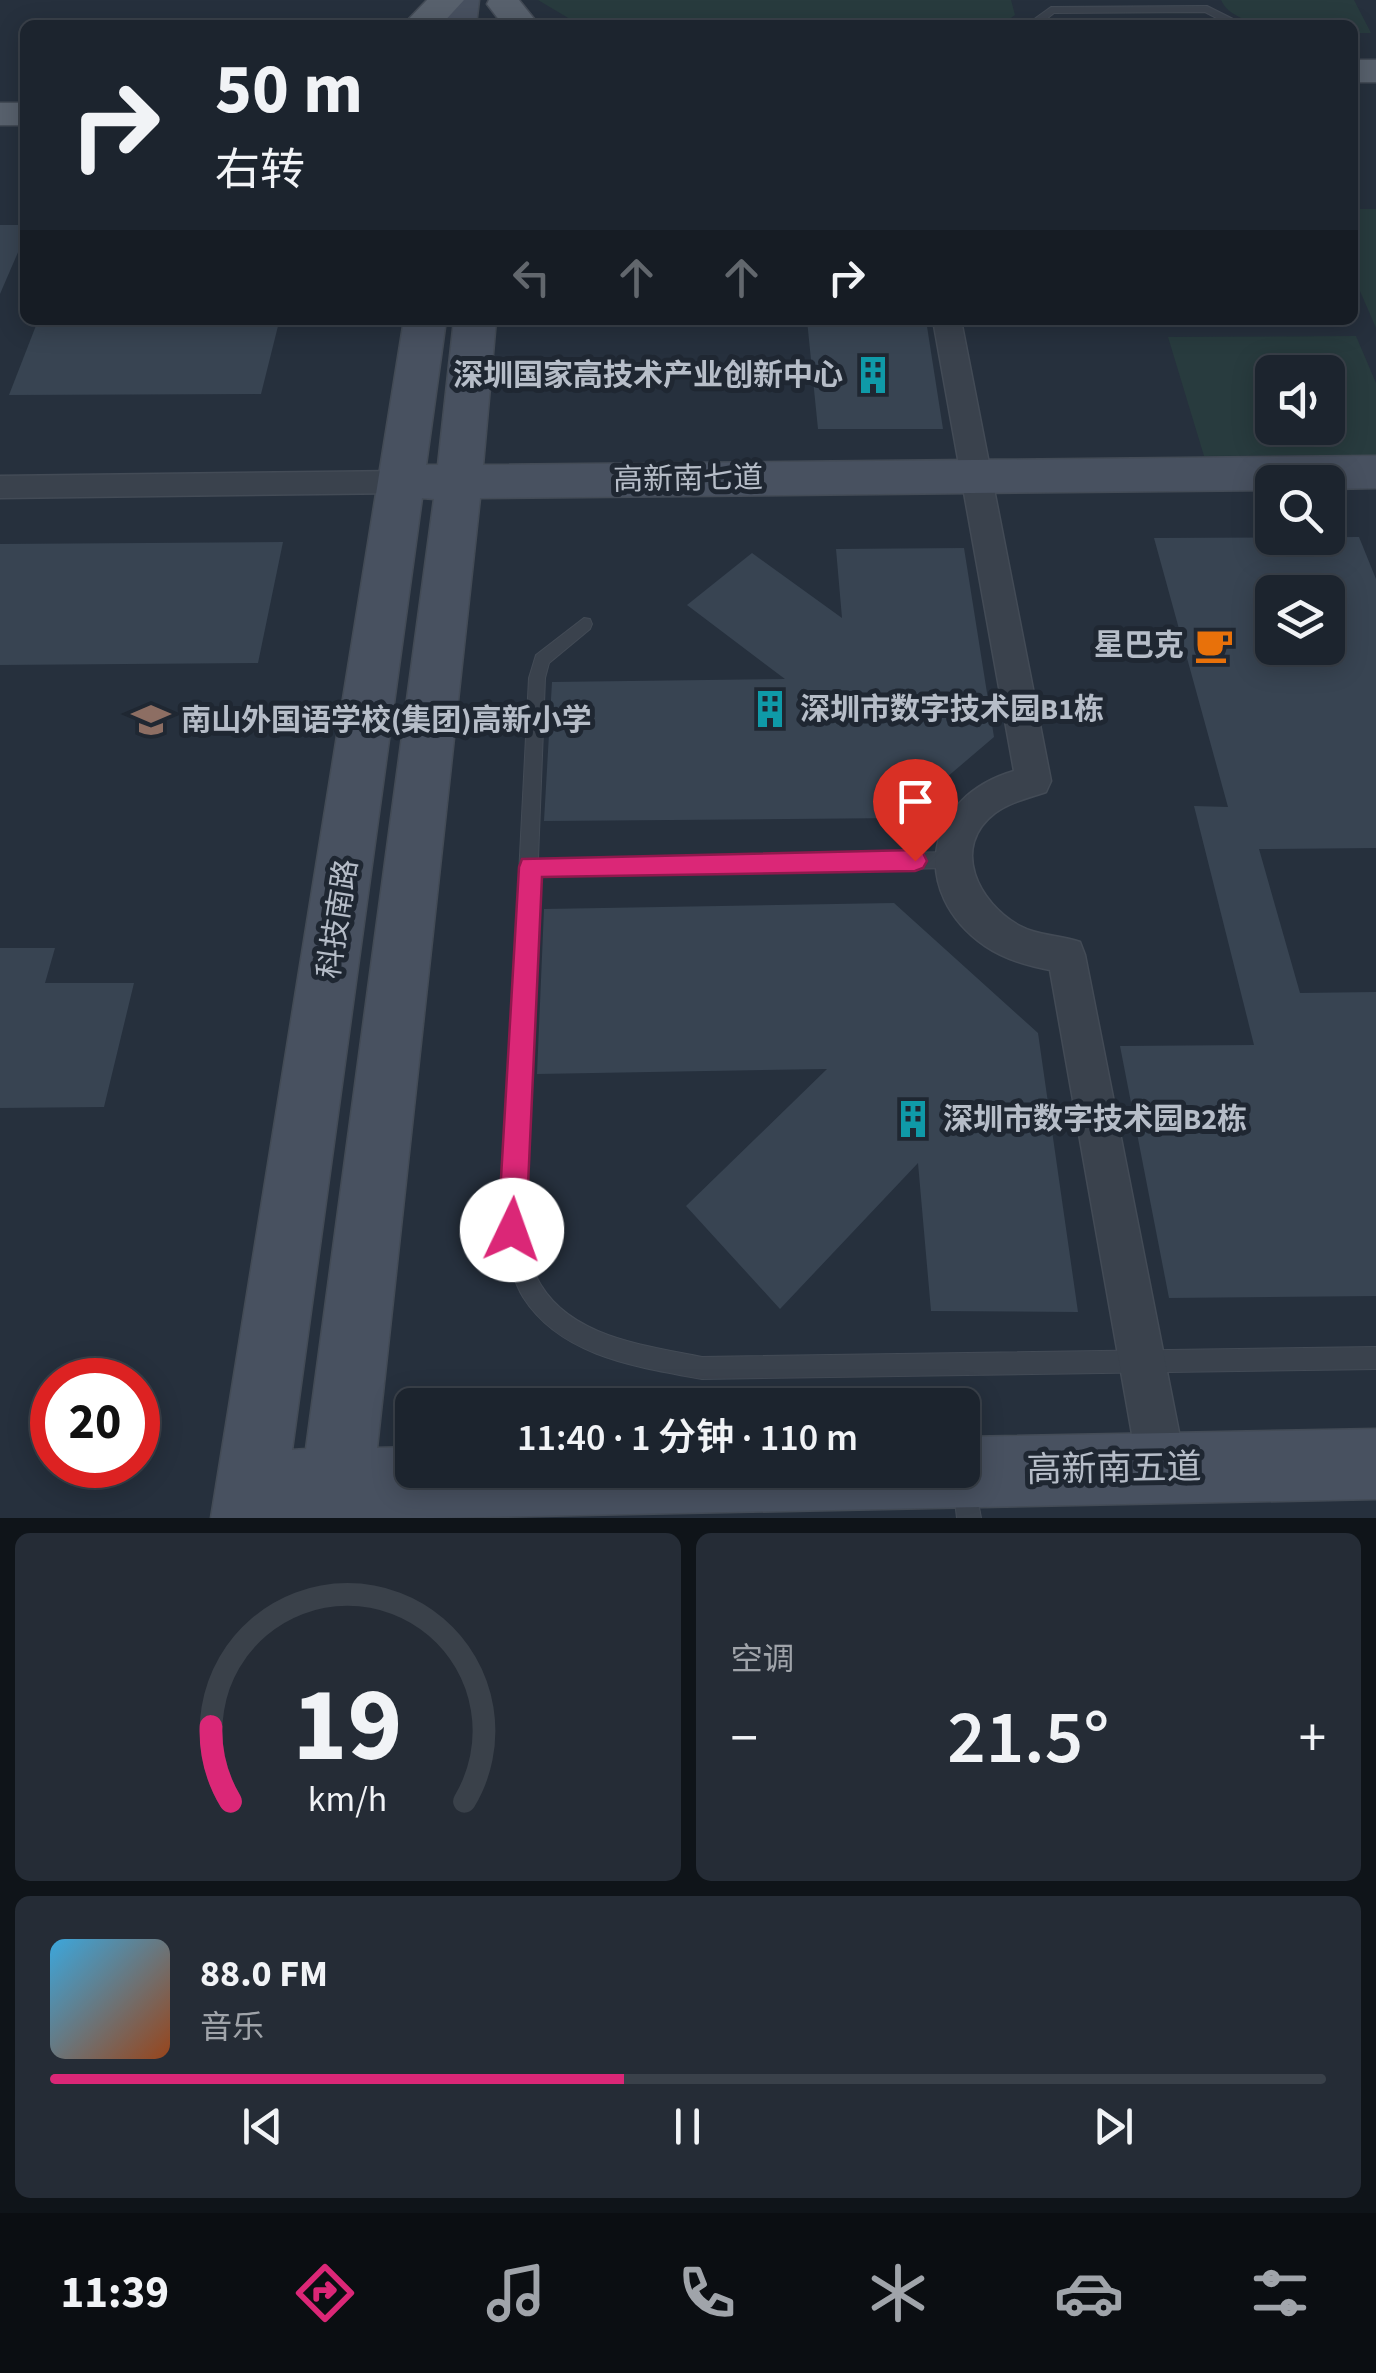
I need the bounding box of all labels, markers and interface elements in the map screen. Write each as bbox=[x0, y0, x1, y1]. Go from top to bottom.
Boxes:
text: 50 m bbox=[215, 40, 363, 140]
icon: right bbox=[50, 60, 180, 190]
text: 右转 bbox=[215, 139, 305, 203]
icon: left bbox=[504, 250, 559, 305]
icon: ahead bbox=[609, 250, 664, 305]
icon: ahead bbox=[714, 250, 769, 305]
icon: right bbox=[819, 250, 874, 305]
place label: 深圳国家高技术产业创新中心 bbox=[453, 354, 843, 397]
building icon: 深圳国家高技术产业创新中心 bbox=[852, 354, 894, 396]
map controls bbox=[1255, 355, 1345, 665]
button: sound bbox=[1255, 355, 1345, 445]
street label: 高新南七道 bbox=[613, 456, 763, 502]
button: search bbox=[1255, 465, 1345, 555]
button: layers bbox=[1255, 575, 1345, 665]
place label: 星巴克 bbox=[1094, 624, 1184, 667]
cafe icon: 星巴克 bbox=[1193, 624, 1235, 666]
building icon: 深圳市数字技术园B1栋 bbox=[749, 688, 791, 730]
place label: 深圳市数字技术园B1栋 bbox=[800, 688, 1104, 731]
school or university icon: 南山外国语学校(集团)高新小学 bbox=[130, 699, 172, 741]
place label: 南山外国语学校(集团)高新小学 bbox=[181, 699, 592, 742]
pin bbox=[873, 759, 958, 862]
icon: arrive bbox=[888, 774, 943, 829]
street label: 科技南路 bbox=[307, 856, 369, 982]
building icon: 深圳市数字技术园B2栋 bbox=[892, 1098, 934, 1140]
place label: 深圳市数字技术园B2栋 bbox=[943, 1098, 1247, 1141]
position arrow bbox=[460, 1178, 564, 1282]
speed limit sign: 20 bbox=[30, 1358, 160, 1488]
text: 11:40 · 1 分钟 · 110 m bbox=[517, 1411, 858, 1465]
street label: 高新南五道 bbox=[1026, 1442, 1202, 1496]
text: 空调 bbox=[731, 1637, 795, 1683]
text: 19 bbox=[293, 1653, 403, 1801]
text: 21.5° bbox=[947, 1685, 1109, 1792]
text: − bbox=[731, 1700, 758, 1778]
text: + bbox=[1299, 1700, 1326, 1778]
text: km/h bbox=[308, 1774, 387, 1825]
text: 88.0 FM bbox=[200, 1947, 328, 2001]
text: 音乐 bbox=[200, 2005, 264, 2051]
icon: previous bbox=[235, 2099, 290, 2154]
icon: pause bbox=[660, 2099, 715, 2154]
icon: next bbox=[1086, 2099, 1141, 2154]
icon: directions bbox=[290, 2258, 360, 2328]
icon: music bbox=[481, 2258, 551, 2328]
icon: phone bbox=[672, 2258, 742, 2328]
icon: climate bbox=[863, 2258, 933, 2328]
icon: car bbox=[1054, 2258, 1124, 2328]
icon: filters bbox=[1245, 2258, 1315, 2328]
text: 11:39 bbox=[61, 2261, 169, 2325]

